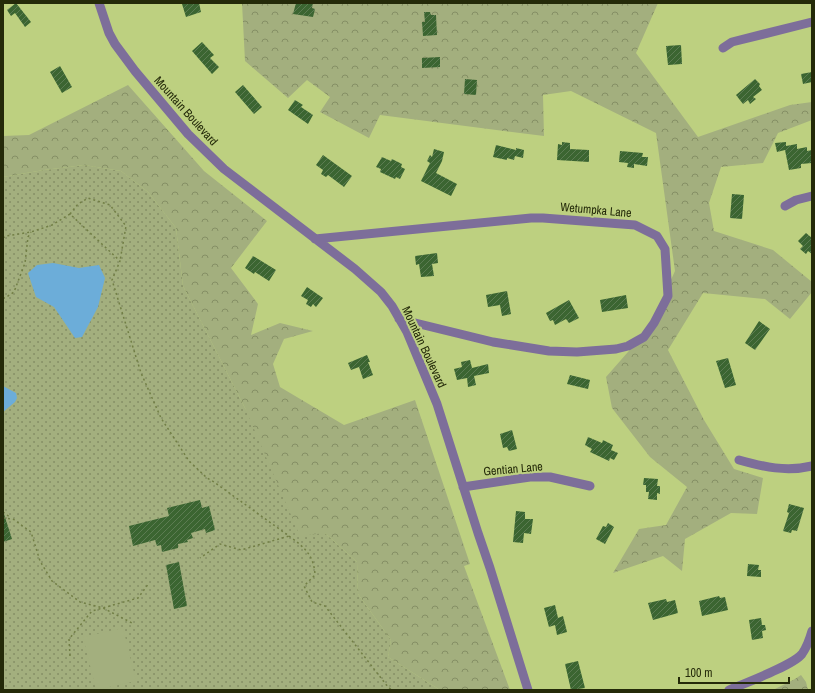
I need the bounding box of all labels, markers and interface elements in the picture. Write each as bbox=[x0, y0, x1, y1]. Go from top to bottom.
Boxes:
street label: Mountain Boulevard bbox=[151, 73, 221, 149]
street label: Wetumpka Lane bbox=[560, 199, 632, 221]
street label: Mountain Boulevard bbox=[398, 304, 450, 390]
street label: Gentian Lane bbox=[483, 458, 543, 480]
scale bar bbox=[679, 659, 789, 685]
text: 100 m bbox=[685, 665, 712, 681]

